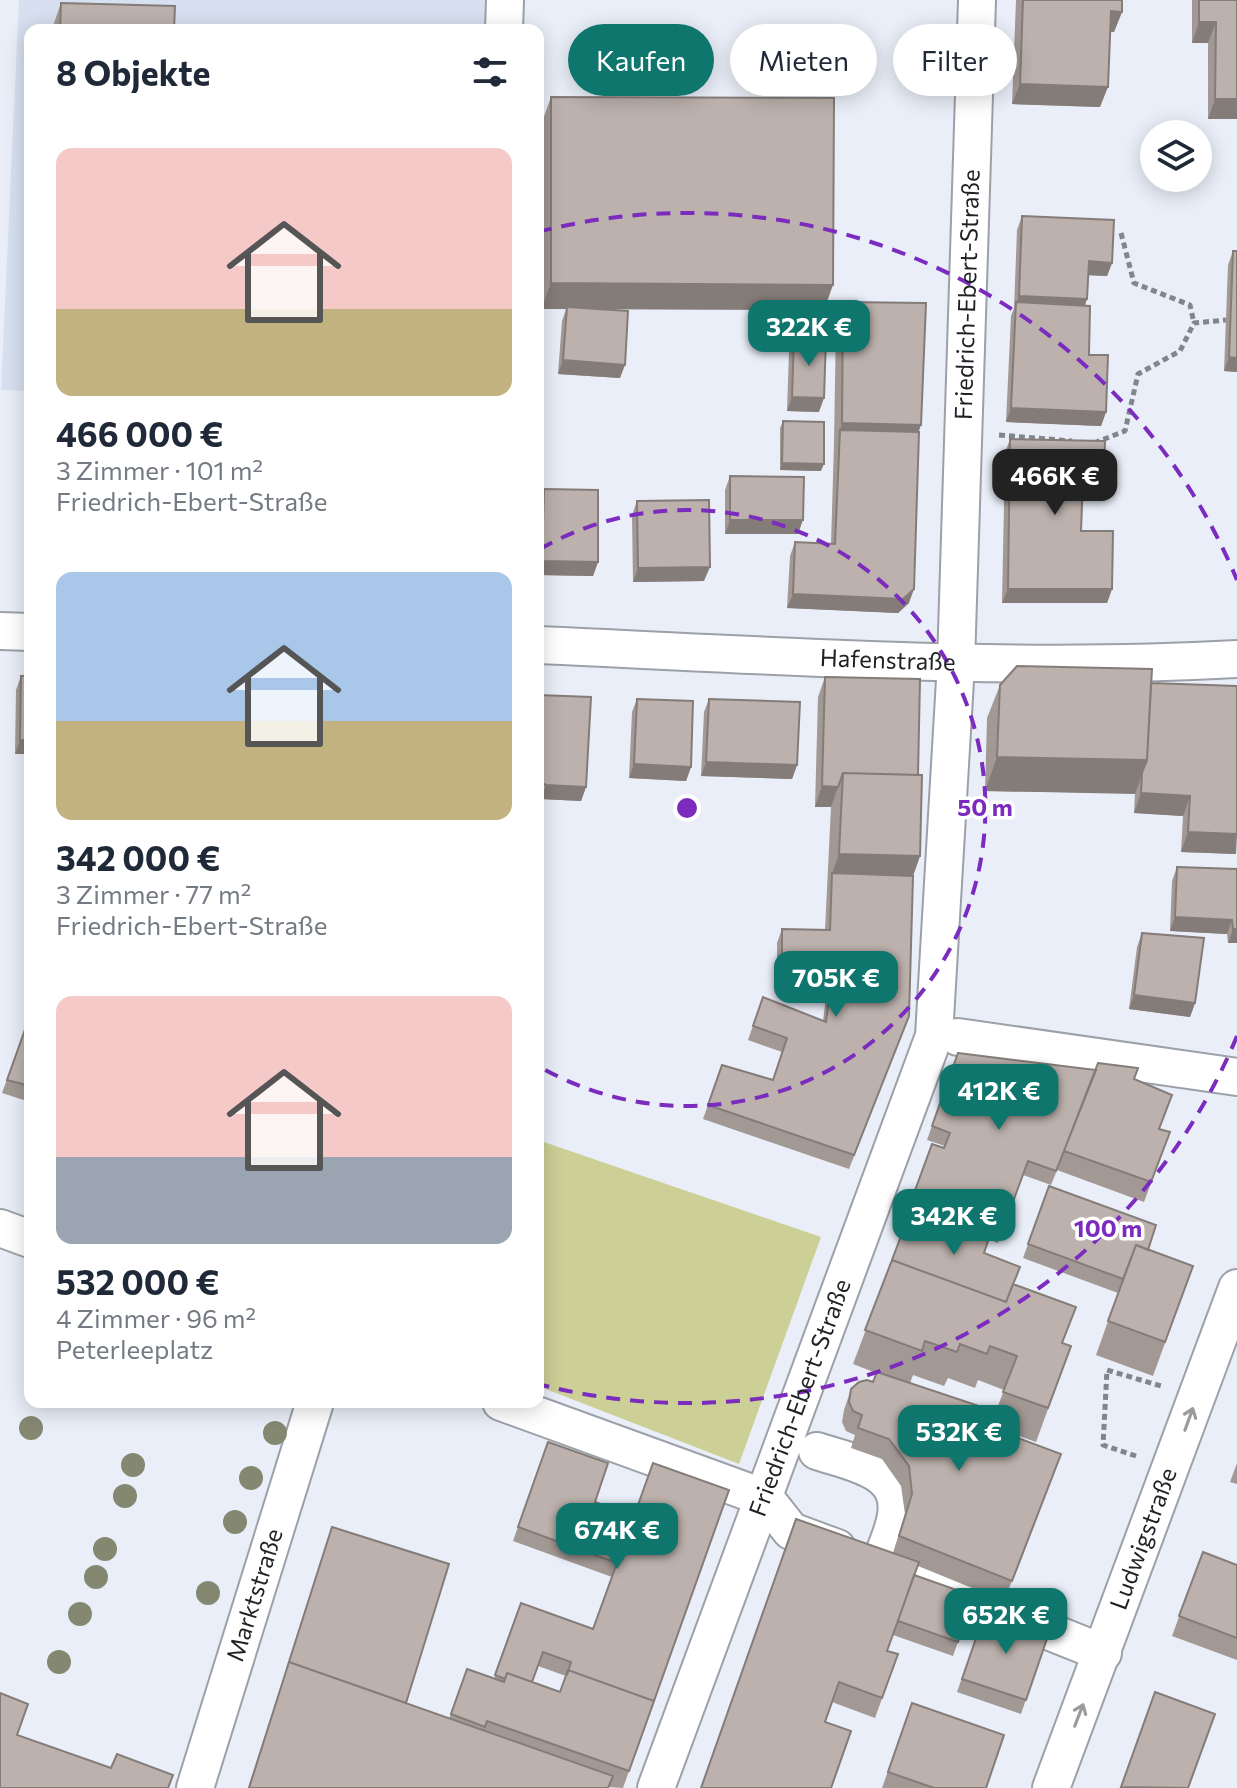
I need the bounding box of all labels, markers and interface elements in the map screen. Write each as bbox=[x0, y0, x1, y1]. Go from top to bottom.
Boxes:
chip: Kaufen bbox=[568, 24, 714, 96]
chip: Mieten bbox=[730, 24, 877, 96]
chip: Filter bbox=[893, 24, 1017, 96]
icon: filters bbox=[468, 50, 512, 94]
text: 8 Objekte bbox=[56, 51, 210, 93]
map controls bbox=[1140, 120, 1212, 192]
button: layers bbox=[1140, 120, 1212, 192]
street label: Friedrich-Ebert-Straße bbox=[948, 169, 985, 420]
icon: home bbox=[212, 200, 356, 344]
pin: 322K € bbox=[744, 300, 874, 368]
text: 322K € bbox=[766, 310, 852, 341]
text: 466 000 € bbox=[56, 412, 224, 454]
pin: 466K € bbox=[990, 449, 1120, 517]
text: 3 Zimmer · 101 m² bbox=[56, 454, 263, 485]
text: 466K € bbox=[1010, 459, 1100, 490]
text: Friedrich-Ebert-Straße bbox=[56, 485, 328, 516]
icon: home bbox=[212, 624, 356, 768]
street label: Hafenstraße bbox=[819, 642, 956, 676]
text: 50 m bbox=[957, 792, 1013, 821]
centre of rings bbox=[673, 794, 701, 822]
text: 342 000 € bbox=[56, 836, 220, 878]
text: 3 Zimmer · 77 m² bbox=[56, 878, 251, 909]
text: Friedrich-Ebert-Straße bbox=[56, 909, 328, 940]
pin: 705K € bbox=[771, 951, 901, 1019]
text: 705K € bbox=[792, 961, 880, 992]
icon: home bbox=[212, 1048, 356, 1192]
pin: 412K € bbox=[934, 1064, 1064, 1132]
text: 412K € bbox=[957, 1074, 1041, 1105]
pin: 342K € bbox=[889, 1189, 1019, 1257]
text: 342K € bbox=[910, 1199, 998, 1230]
text: 100 m bbox=[1074, 1213, 1142, 1242]
text: 532 000 € bbox=[56, 1260, 219, 1302]
street label: Friedrich-Ebert-Straße bbox=[742, 1275, 856, 1520]
text: 4 Zimmer · 96 m² bbox=[56, 1302, 256, 1333]
text: Peterleeplatz bbox=[56, 1333, 213, 1364]
pin: 532K € bbox=[894, 1405, 1024, 1473]
one-way arrow bbox=[1183, 1407, 1197, 1432]
text: 532K € bbox=[916, 1415, 1002, 1446]
street label: Ludwigstraße bbox=[1103, 1463, 1182, 1613]
pin: 674K € bbox=[552, 1503, 682, 1571]
text: 674K € bbox=[574, 1513, 660, 1544]
street label: Marktstraße bbox=[219, 1525, 288, 1665]
pin: 652K € bbox=[941, 1588, 1071, 1656]
text: 652K € bbox=[962, 1598, 1050, 1629]
one-way arrow bbox=[1073, 1703, 1087, 1728]

